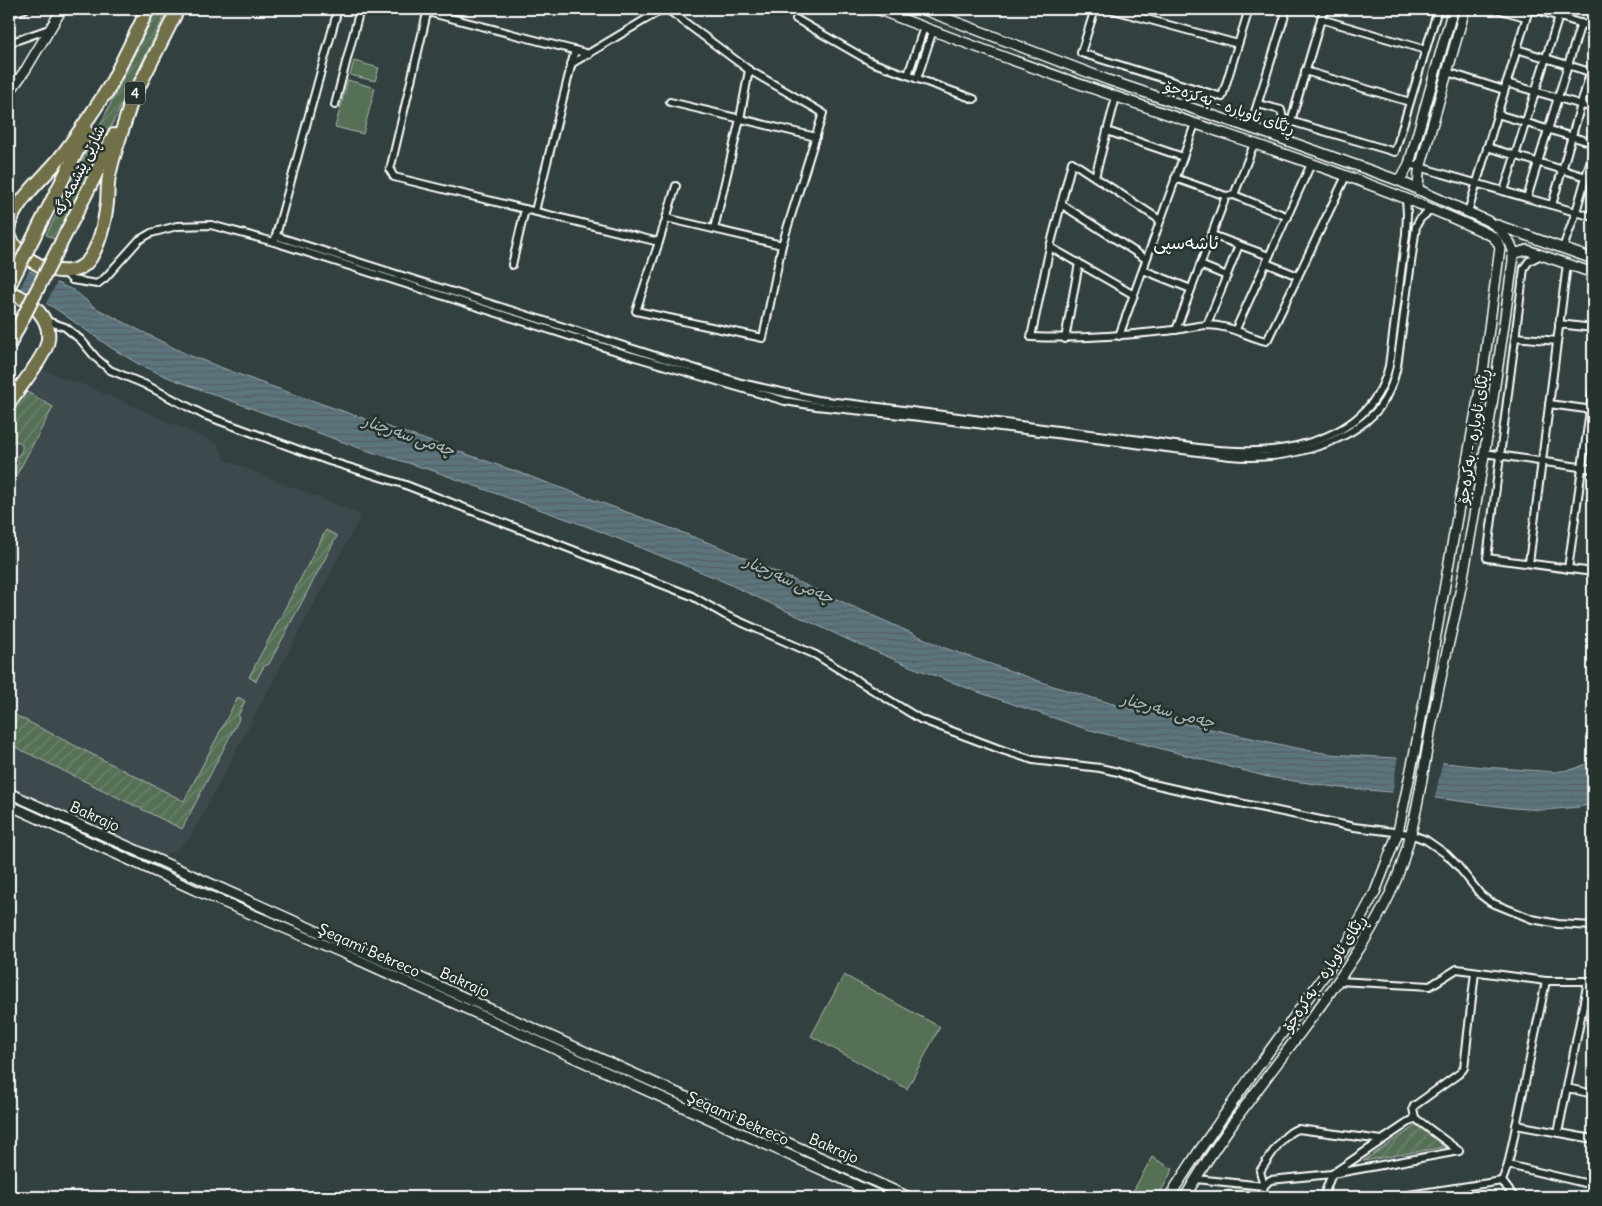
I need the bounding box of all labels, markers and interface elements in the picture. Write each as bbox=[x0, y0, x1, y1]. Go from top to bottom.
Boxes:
street label: ڕێگای ئاوبارە - بەکرەجۆ bbox=[1160, 76, 1297, 142]
road number: 4 bbox=[125, 82, 145, 105]
street label: شاڕێی پێشمەرگە bbox=[49, 122, 113, 220]
district label: ئاشەسپی bbox=[1153, 231, 1219, 255]
street label: ڕێگای ئاوبارە - بەکرەجۆ bbox=[1453, 367, 1497, 506]
water label: چەمی سەرچنار bbox=[359, 410, 459, 461]
water label: چەمی سەرچنار bbox=[740, 550, 838, 609]
water label: چەمی سەرچنار bbox=[1118, 688, 1218, 733]
street label: Bakrajo bbox=[67, 797, 123, 835]
street label: ڕێگای ئاوبارە - بەکرەجۆ bbox=[1277, 911, 1373, 1038]
street label: Şeqamî Bekreco bbox=[315, 919, 423, 981]
street label: Bakrajo bbox=[437, 963, 493, 1001]
street label: Şeqamî Bekreco bbox=[684, 1087, 792, 1149]
street label: Bakrajo bbox=[806, 1129, 862, 1167]

